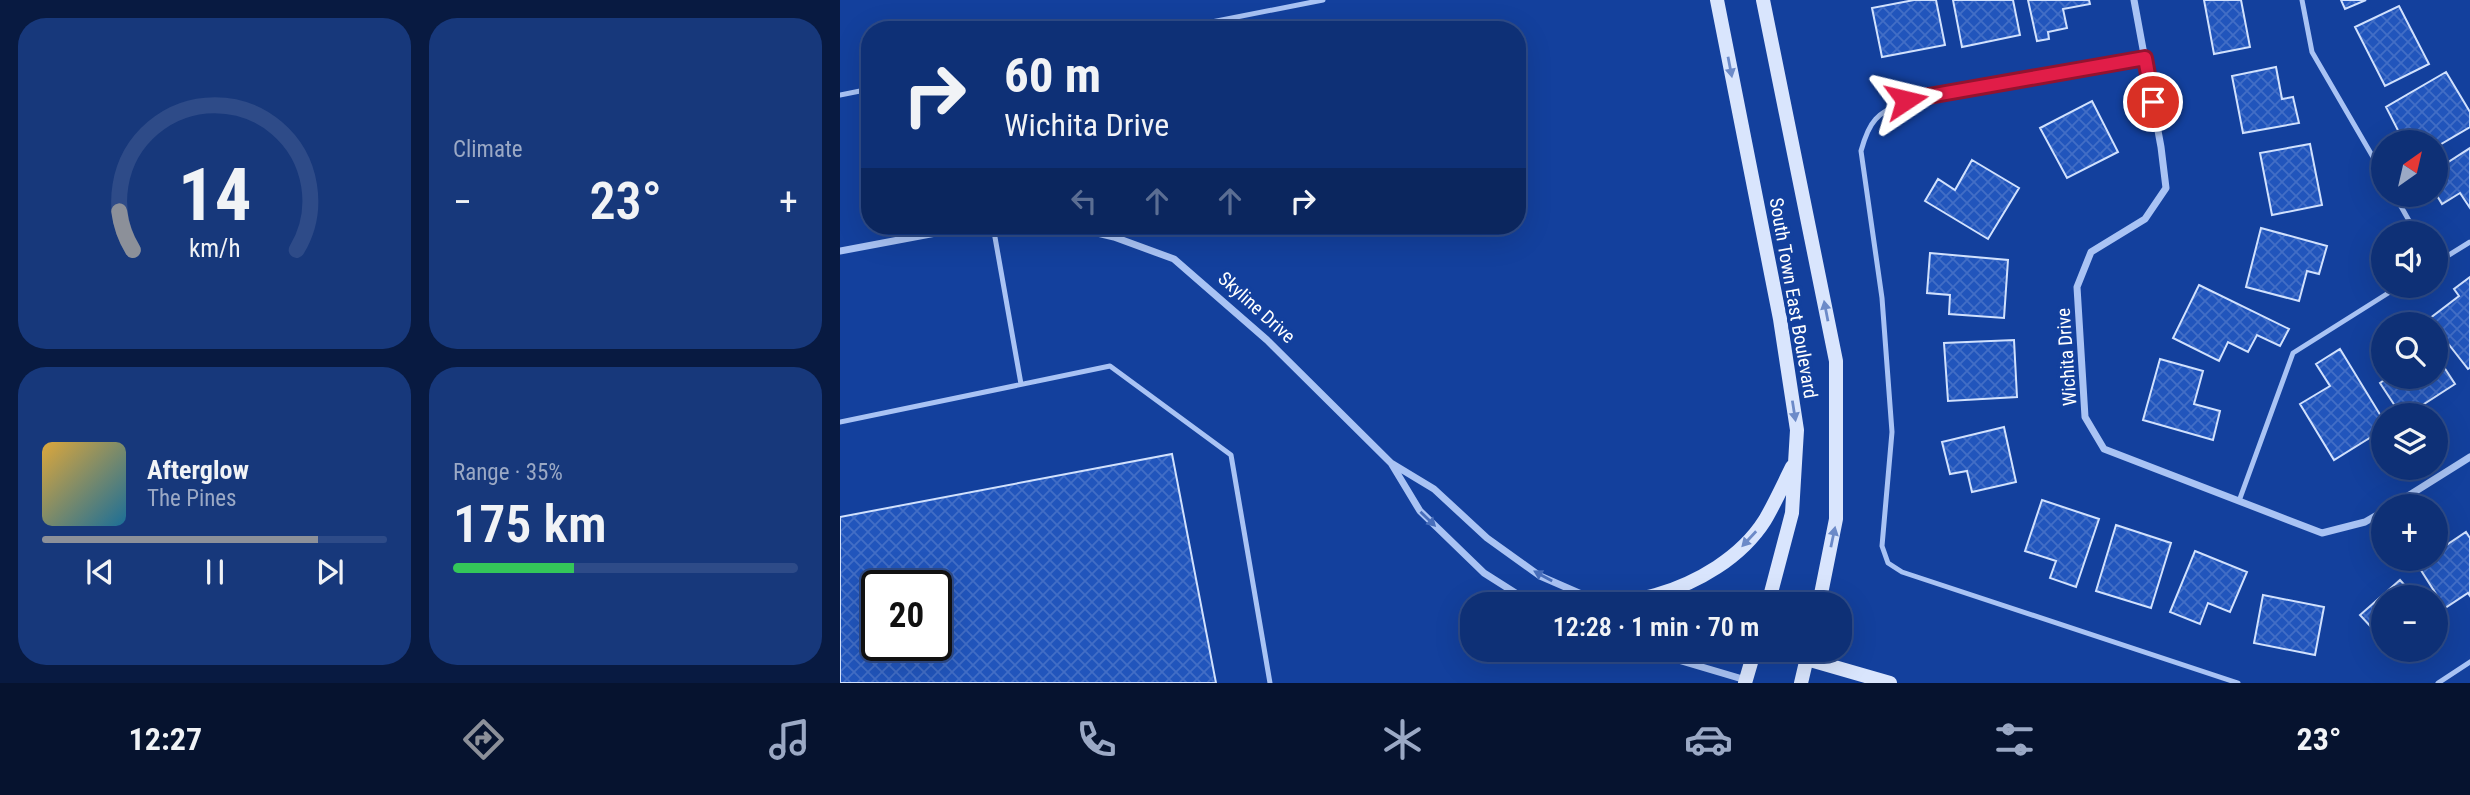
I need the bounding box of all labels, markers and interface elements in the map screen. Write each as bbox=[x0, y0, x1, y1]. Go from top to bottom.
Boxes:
text: 60 m bbox=[1004, 47, 1101, 104]
icon: right bbox=[889, 49, 980, 140]
one-way arrow bbox=[1725, 56, 1736, 78]
position arrow bbox=[1869, 63, 1943, 137]
pin bbox=[2123, 72, 2183, 132]
icon: arrive bbox=[2134, 83, 2172, 121]
text: Wichita Drive bbox=[1004, 106, 1169, 144]
north arrow bbox=[2371, 130, 2448, 206]
map controls bbox=[2371, 130, 2448, 662]
text: Climate bbox=[453, 136, 523, 163]
text: 14 bbox=[178, 152, 251, 238]
text: 23° bbox=[589, 171, 662, 232]
text: − bbox=[453, 180, 472, 224]
text: + bbox=[779, 180, 798, 224]
icon: left bbox=[1065, 182, 1103, 220]
icon: ahead bbox=[1138, 182, 1176, 220]
icon: ahead bbox=[1211, 182, 1249, 220]
icon: right bbox=[1284, 182, 1322, 220]
street label: South Town East Boulevard bbox=[1765, 196, 1822, 400]
button: sound bbox=[2371, 221, 2448, 298]
text: km/h bbox=[189, 233, 240, 262]
street label: Skyline Drive bbox=[1214, 267, 1300, 348]
one-way arrow bbox=[1820, 300, 1831, 322]
street label: Wichita Drive bbox=[2052, 307, 2081, 407]
button: search bbox=[2371, 312, 2448, 389]
one-way arrow bbox=[1789, 400, 1800, 422]
button: layers bbox=[2371, 403, 2448, 480]
text: Afterglow bbox=[147, 455, 249, 485]
text: Range · 35% bbox=[453, 459, 563, 486]
text: The Pines bbox=[147, 485, 237, 512]
text: 175 km bbox=[453, 494, 607, 555]
button: + bbox=[2371, 494, 2448, 571]
one-way arrow bbox=[1420, 511, 1437, 528]
one-way arrow bbox=[1827, 526, 1838, 548]
one-way arrow bbox=[1741, 530, 1757, 548]
icon: previous bbox=[81, 553, 119, 591]
icon: pause bbox=[196, 553, 234, 591]
icon: next bbox=[311, 553, 349, 591]
speed limit sign: 20 bbox=[861, 570, 952, 661]
one-way arrow bbox=[1533, 570, 1553, 582]
button: − bbox=[2371, 585, 2448, 662]
text: 12:28 · 1 min · 70 m bbox=[1553, 612, 1759, 642]
icon: directions bbox=[459, 715, 508, 764]
icon: music bbox=[765, 715, 814, 764]
icon: phone bbox=[1072, 715, 1121, 764]
icon: climate bbox=[1378, 715, 1427, 764]
icon: car bbox=[1684, 715, 1733, 764]
icon: filters bbox=[1990, 715, 2039, 764]
text: 12:27 bbox=[129, 720, 202, 758]
text: 23° bbox=[2297, 720, 2341, 758]

